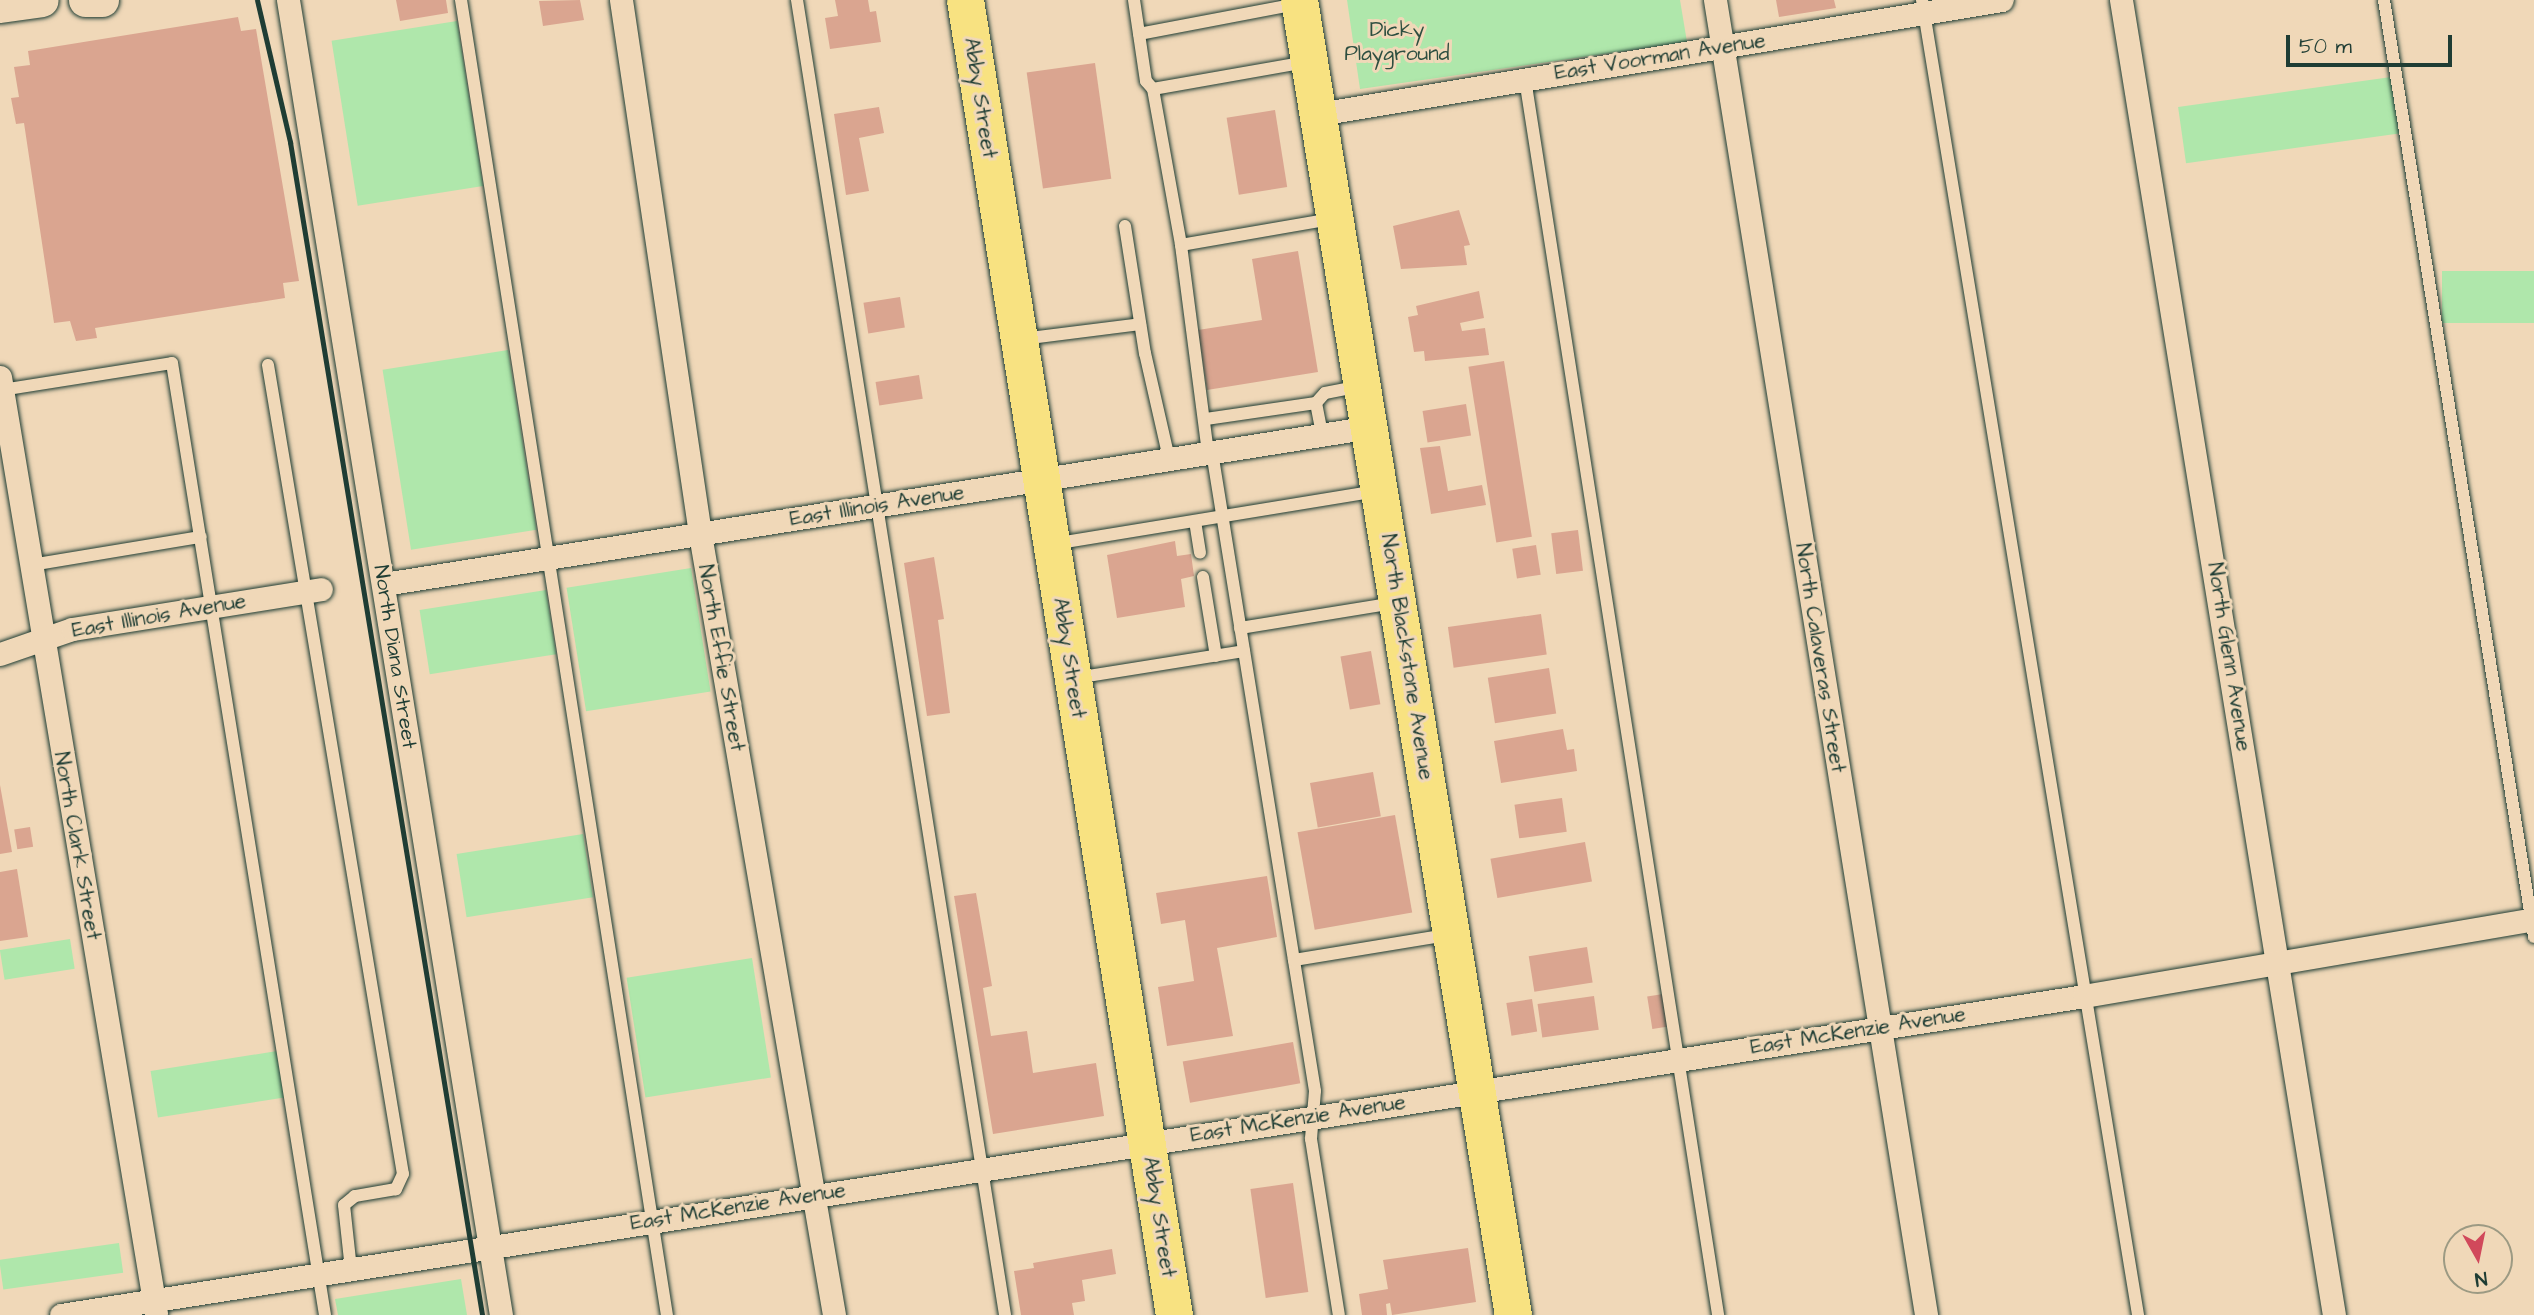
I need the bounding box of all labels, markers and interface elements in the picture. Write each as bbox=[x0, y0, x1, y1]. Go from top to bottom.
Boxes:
park label: Dicky Playground bbox=[1344, 17, 1450, 67]
scale bar bbox=[2289, 21, 2455, 65]
street label: East Voorman Avenue bbox=[1553, 28, 1767, 86]
text: 50 m bbox=[2299, 32, 2352, 61]
street label: Abby Street bbox=[958, 36, 1002, 160]
street label: East Illinois Avenue bbox=[788, 480, 966, 532]
street label: North Blackstone Avenue bbox=[1375, 532, 1439, 782]
street label: North Calaveras Street bbox=[1789, 542, 1851, 774]
street label: North Glenn Avenue bbox=[2202, 561, 2256, 753]
street label: North Diana Street bbox=[368, 563, 422, 751]
street label: North Effie Street bbox=[692, 563, 750, 753]
street label: East Illinois Avenue bbox=[70, 588, 248, 644]
street label: Abby Street bbox=[1047, 596, 1091, 720]
street label: North Clark Street bbox=[48, 750, 106, 942]
street label: East McKenzie Avenue bbox=[1749, 1002, 1967, 1060]
street label: East McKenzie Avenue bbox=[1189, 1090, 1407, 1148]
street label: Abby Street bbox=[1137, 1155, 1181, 1279]
street label: East McKenzie Avenue bbox=[629, 1178, 847, 1236]
north arrow bbox=[2443, 1224, 2513, 1294]
text: N bbox=[2473, 1264, 2489, 1293]

